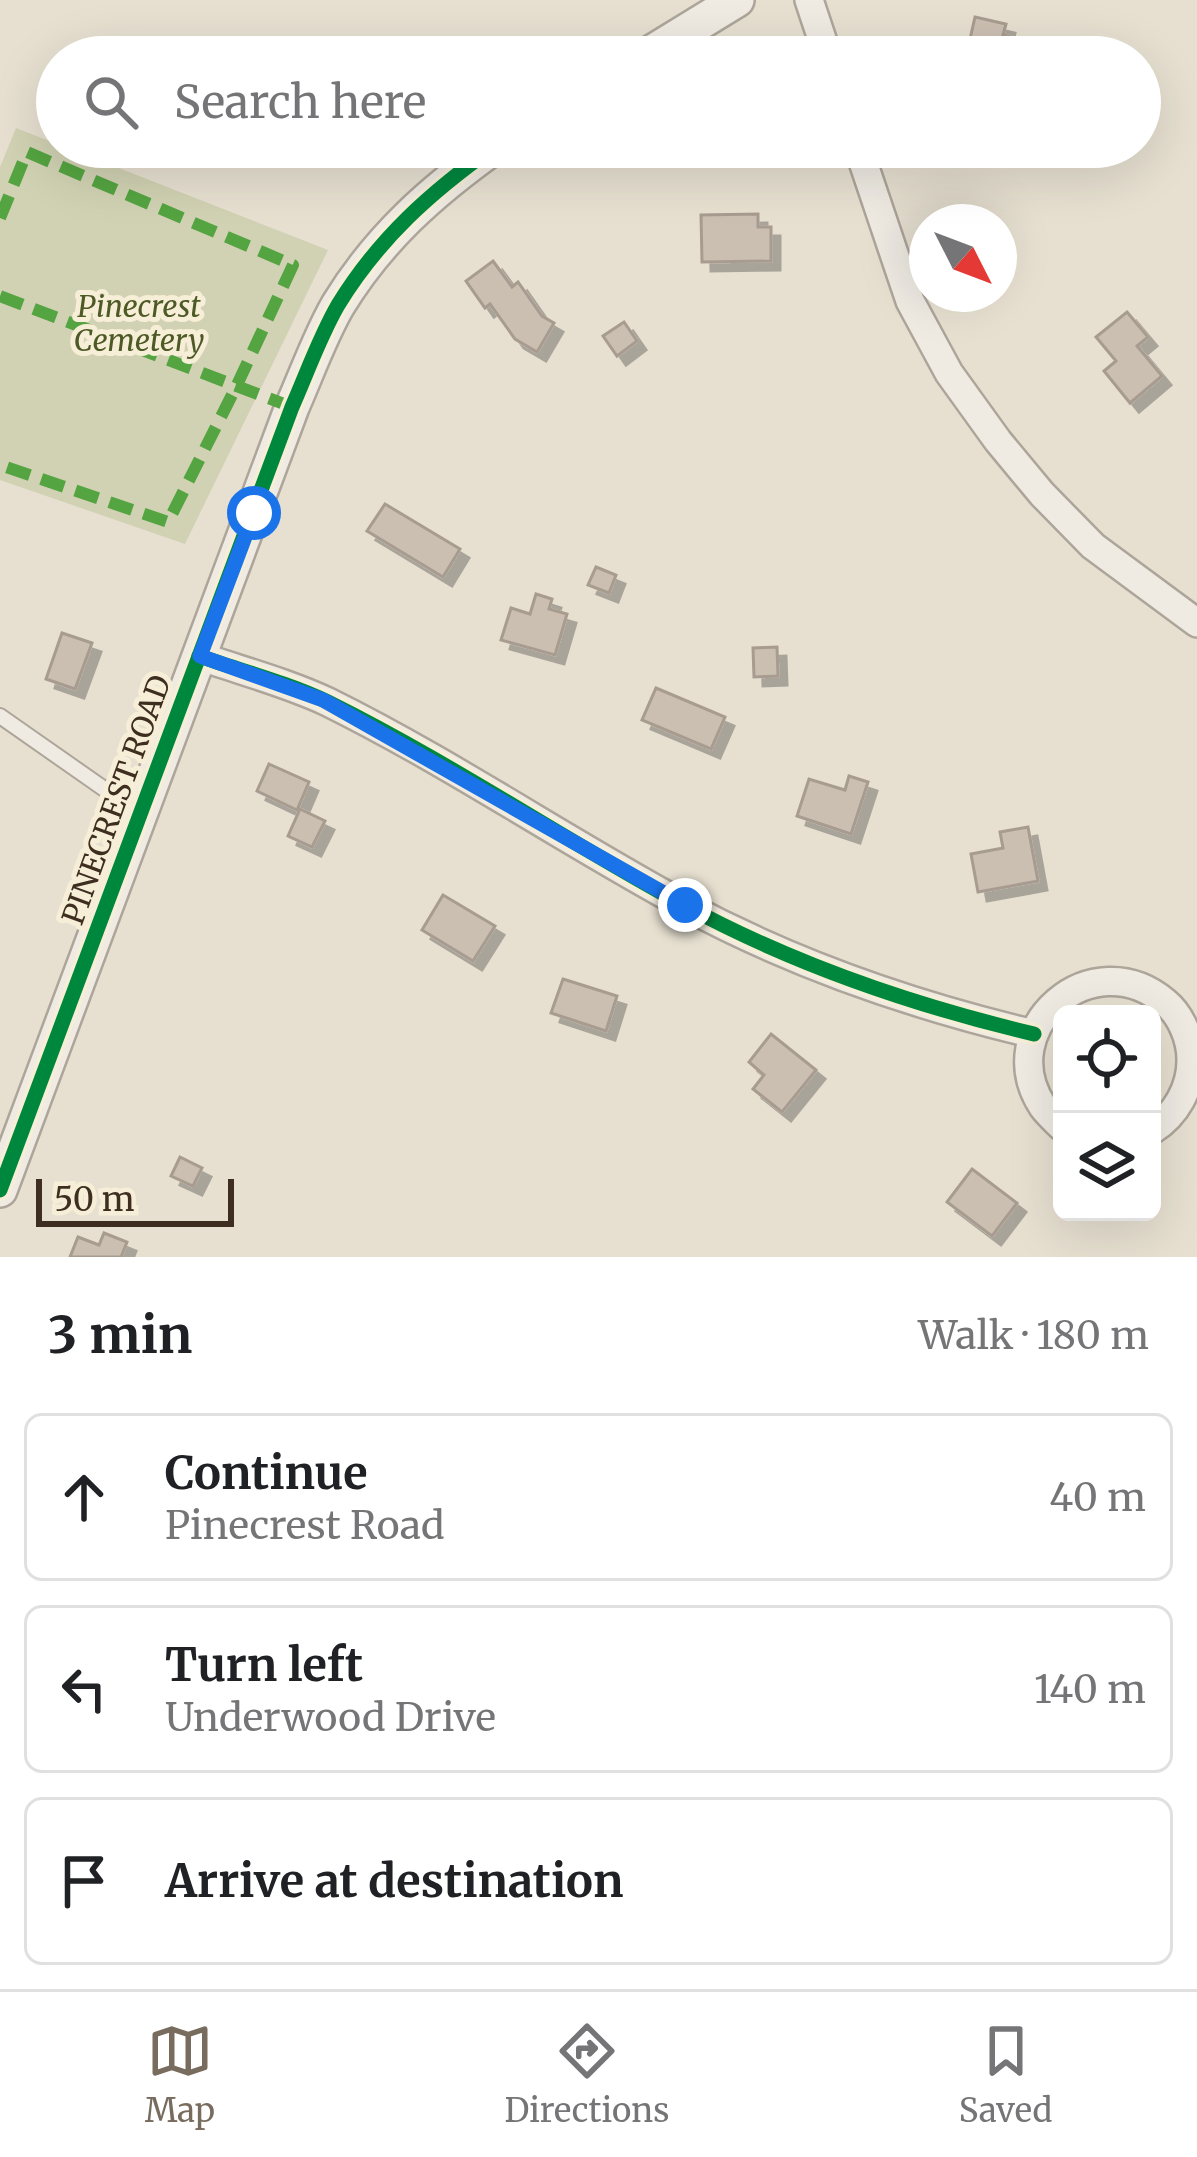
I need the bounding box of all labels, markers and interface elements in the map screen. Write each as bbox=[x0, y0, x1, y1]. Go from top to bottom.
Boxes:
search box bbox=[36, 36, 1161, 168]
icon: search bbox=[78, 69, 144, 135]
text: Search here bbox=[174, 74, 426, 130]
north arrow bbox=[909, 204, 1017, 312]
park label: Pinecrest Cemetery bbox=[74, 287, 204, 359]
route start bbox=[227, 486, 281, 540]
street label: PINECREST ROAD bbox=[53, 670, 179, 930]
route end bbox=[658, 878, 712, 932]
map controls bbox=[1053, 1005, 1161, 1221]
button: locate bbox=[1053, 1005, 1161, 1113]
button: layers bbox=[1053, 1113, 1161, 1221]
scale bar bbox=[36, 1173, 234, 1226]
text: 50 m bbox=[54, 1179, 135, 1220]
text: 3 min bbox=[48, 1303, 192, 1367]
text: Walk · 180 m bbox=[918, 1311, 1149, 1360]
text: Continue bbox=[165, 1445, 367, 1501]
icon: ahead bbox=[51, 1464, 117, 1530]
text: 40 m bbox=[1049, 1473, 1146, 1522]
text: Pinecrest Road bbox=[165, 1501, 445, 1550]
text: Turn left bbox=[165, 1637, 363, 1693]
icon: left bbox=[51, 1656, 117, 1722]
text: 140 m bbox=[1034, 1665, 1146, 1714]
text: Underwood Drive bbox=[165, 1693, 496, 1742]
icon: arrive bbox=[51, 1848, 117, 1914]
text: Arrive at destination bbox=[165, 1853, 623, 1909]
tab: Map bbox=[145, 2018, 215, 2131]
tab: Directions bbox=[504, 2018, 669, 2131]
tab: Saved bbox=[959, 2018, 1052, 2131]

